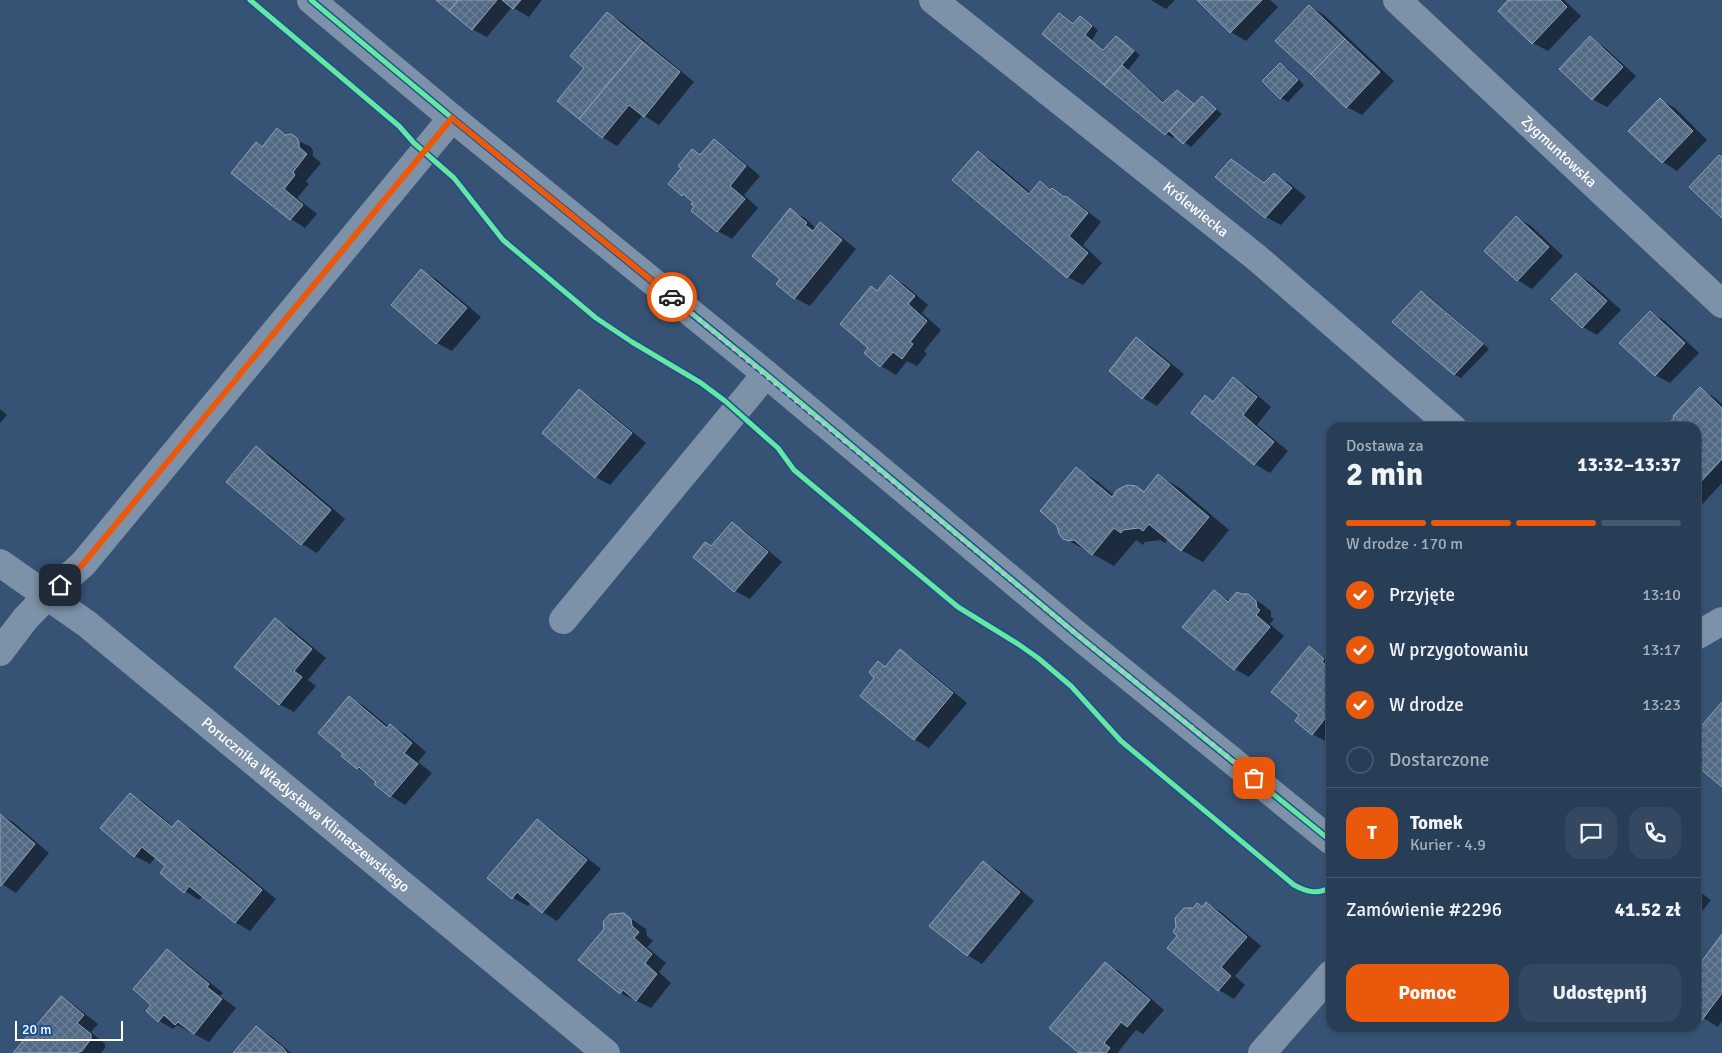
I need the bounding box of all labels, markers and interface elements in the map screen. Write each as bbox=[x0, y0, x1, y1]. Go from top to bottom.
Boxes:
street label: Zygmuntowska bbox=[1518, 112, 1601, 191]
street label: Królewiecka bbox=[1160, 178, 1232, 241]
courier bbox=[647, 272, 697, 322]
icon: car bbox=[658, 283, 686, 311]
text: Dostawa za bbox=[1346, 436, 1424, 456]
text: 13:32–13:37 bbox=[1577, 453, 1681, 477]
text: 2 min bbox=[1346, 455, 1423, 494]
text: W drodze · 170 m bbox=[1346, 534, 1463, 554]
pin bbox=[39, 564, 81, 606]
icon: home bbox=[46, 571, 74, 599]
icon: check bbox=[1346, 581, 1374, 609]
text: Przyjęte bbox=[1389, 583, 1455, 607]
text: 13:10 bbox=[1642, 585, 1681, 605]
icon: check bbox=[1346, 636, 1374, 664]
text: W przygotowaniu bbox=[1389, 638, 1529, 662]
text: 13:17 bbox=[1642, 640, 1681, 660]
icon: check bbox=[1346, 691, 1374, 719]
text: W drodze bbox=[1389, 693, 1464, 717]
text: 13:23 bbox=[1642, 695, 1681, 715]
street label: Porucznika Władysława Klimaszewskiego bbox=[198, 714, 414, 896]
text: Dostarczone bbox=[1389, 748, 1489, 772]
pin bbox=[1233, 757, 1275, 799]
icon: bag bbox=[1240, 764, 1268, 792]
button: chat bbox=[1565, 807, 1617, 859]
button: phone bbox=[1629, 807, 1681, 859]
text: Tomek bbox=[1410, 811, 1463, 835]
text: T bbox=[1367, 821, 1377, 845]
text: Kurier · 4.9 bbox=[1410, 835, 1486, 855]
text: Zamówienie #2296 bbox=[1346, 898, 1502, 922]
text: 41.52 zł bbox=[1615, 898, 1681, 922]
button: Pomoc bbox=[1346, 964, 1509, 1022]
button: Udostępnij bbox=[1519, 964, 1681, 1022]
scale bar bbox=[15, 1018, 122, 1041]
text: 20 m bbox=[22, 1021, 51, 1038]

